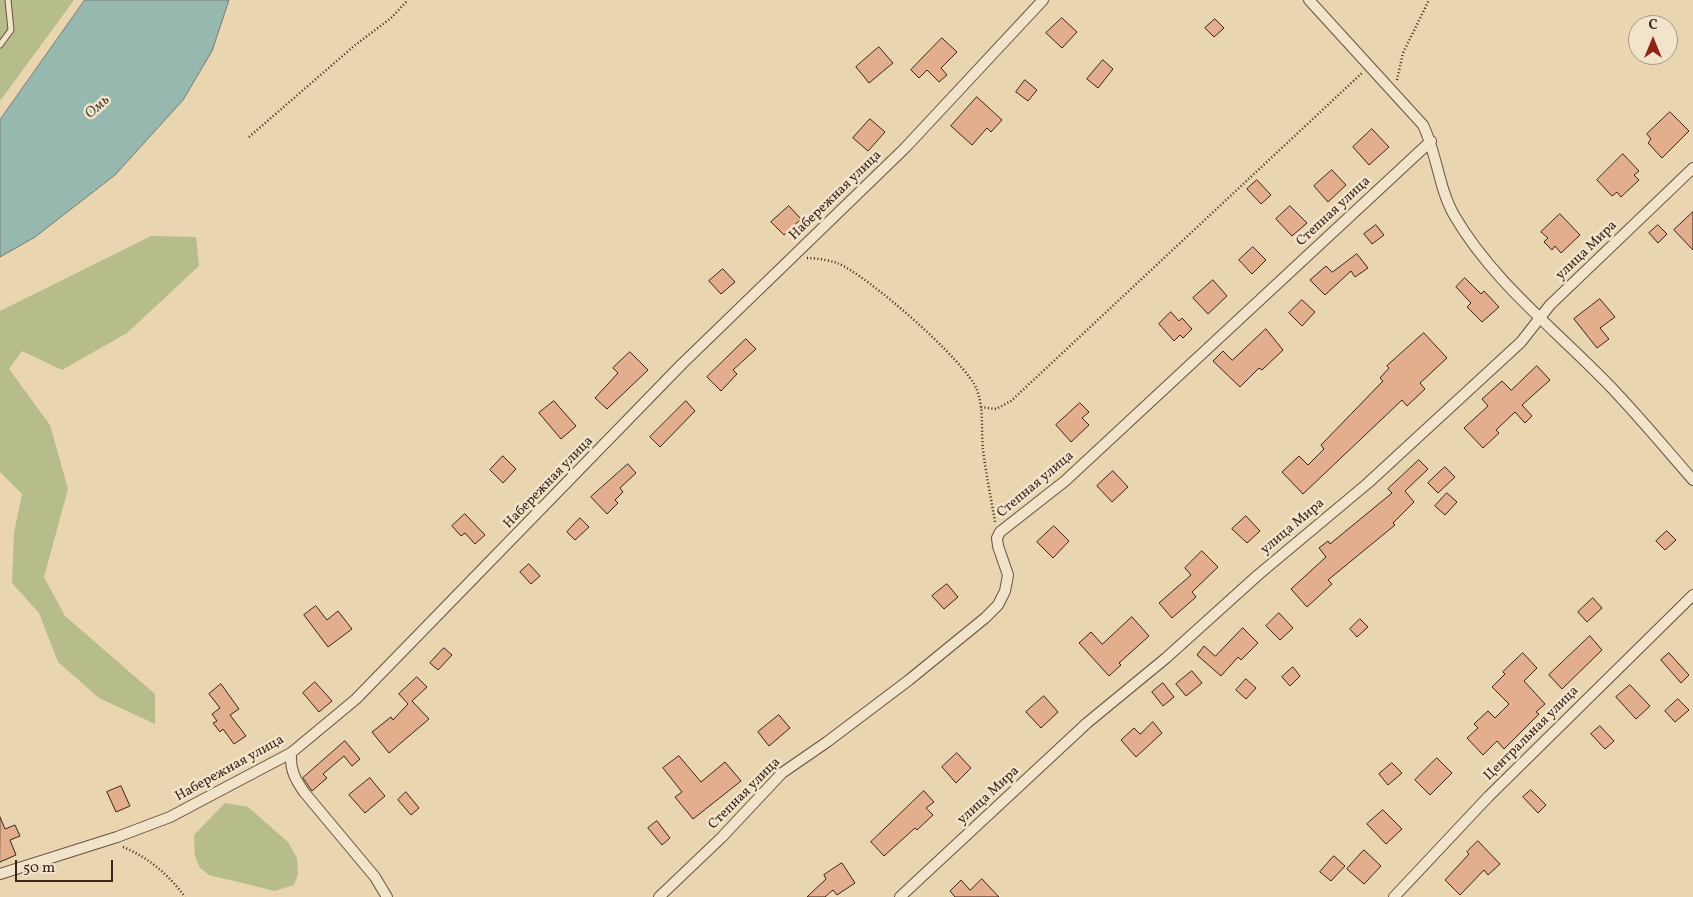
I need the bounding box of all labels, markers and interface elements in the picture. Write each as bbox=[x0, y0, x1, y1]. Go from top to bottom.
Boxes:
north arrow bbox=[1628, 15, 1678, 65]
text: С bbox=[1648, 16, 1658, 35]
water label: Омь bbox=[82, 92, 114, 124]
street label: Набережная улица bbox=[786, 148, 886, 244]
street label: Степная улица bbox=[1294, 173, 1374, 251]
street label: улица Мира bbox=[1553, 218, 1621, 284]
street label: Набережная улица bbox=[501, 433, 597, 533]
street label: Степная улица bbox=[994, 448, 1078, 522]
street label: улица Мира bbox=[1258, 495, 1328, 559]
street label: Центральная улица bbox=[1481, 683, 1583, 785]
street label: Набережная улица bbox=[173, 732, 287, 806]
street label: Степная улица bbox=[705, 754, 785, 834]
street label: улица Мира bbox=[955, 763, 1023, 829]
scale bar bbox=[18, 850, 115, 882]
text: 50 m bbox=[23, 858, 55, 879]

